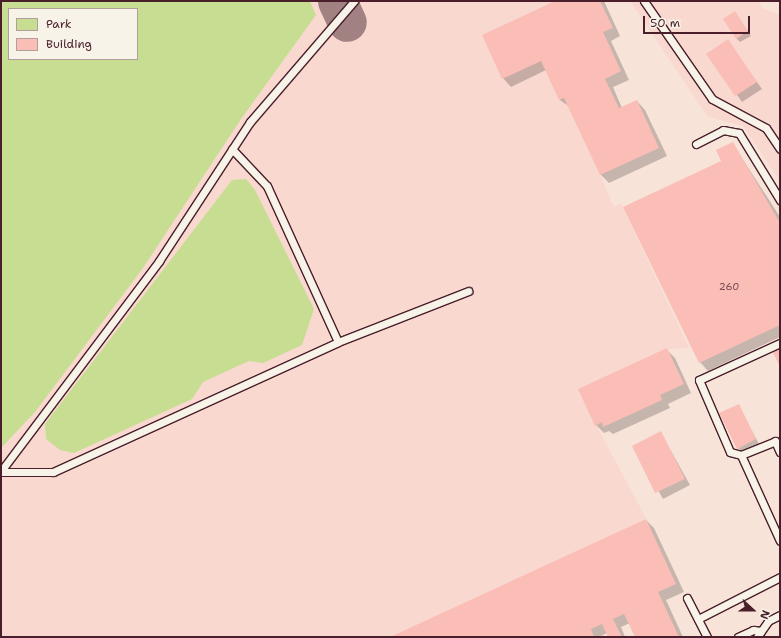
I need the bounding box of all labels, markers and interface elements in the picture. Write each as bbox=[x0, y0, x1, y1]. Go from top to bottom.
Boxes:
legend bbox=[8, 8, 138, 60]
scale bar bbox=[645, 8, 752, 34]
text: 50 m bbox=[650, 15, 680, 31]
text: Park bbox=[46, 16, 72, 32]
text: Building bbox=[46, 36, 92, 52]
house number: 260 bbox=[719, 281, 739, 293]
north arrow bbox=[733, 590, 773, 630]
text: N bbox=[756, 608, 773, 621]

